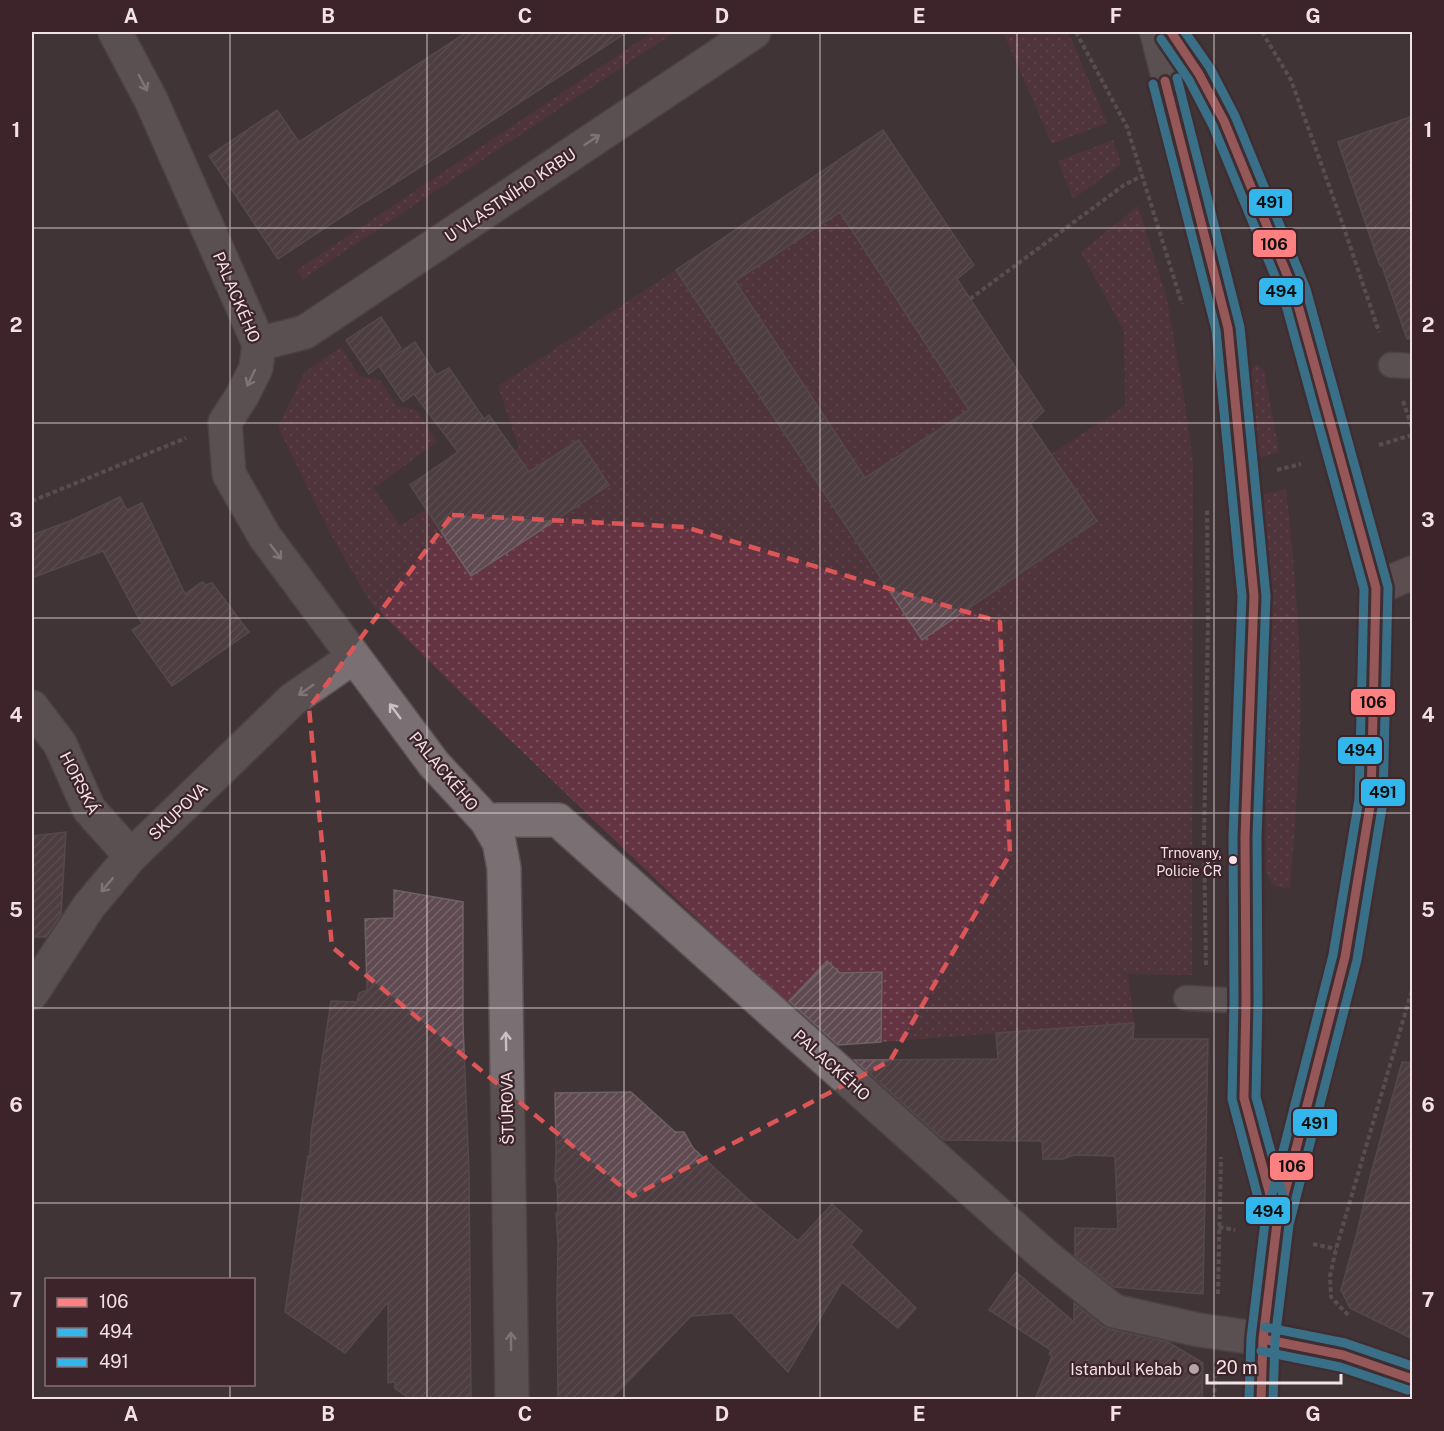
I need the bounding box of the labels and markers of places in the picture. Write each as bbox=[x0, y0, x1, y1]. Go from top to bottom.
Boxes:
place label: Trnovany, Policie ČR bbox=[1156, 845, 1222, 879]
marker: Trnovany, Policie ČR bbox=[1227, 854, 1239, 866]
place label: Istanbul Kebab bbox=[1070, 1360, 1182, 1379]
marker: Istanbul Kebab bbox=[1187, 1362, 1201, 1376]

